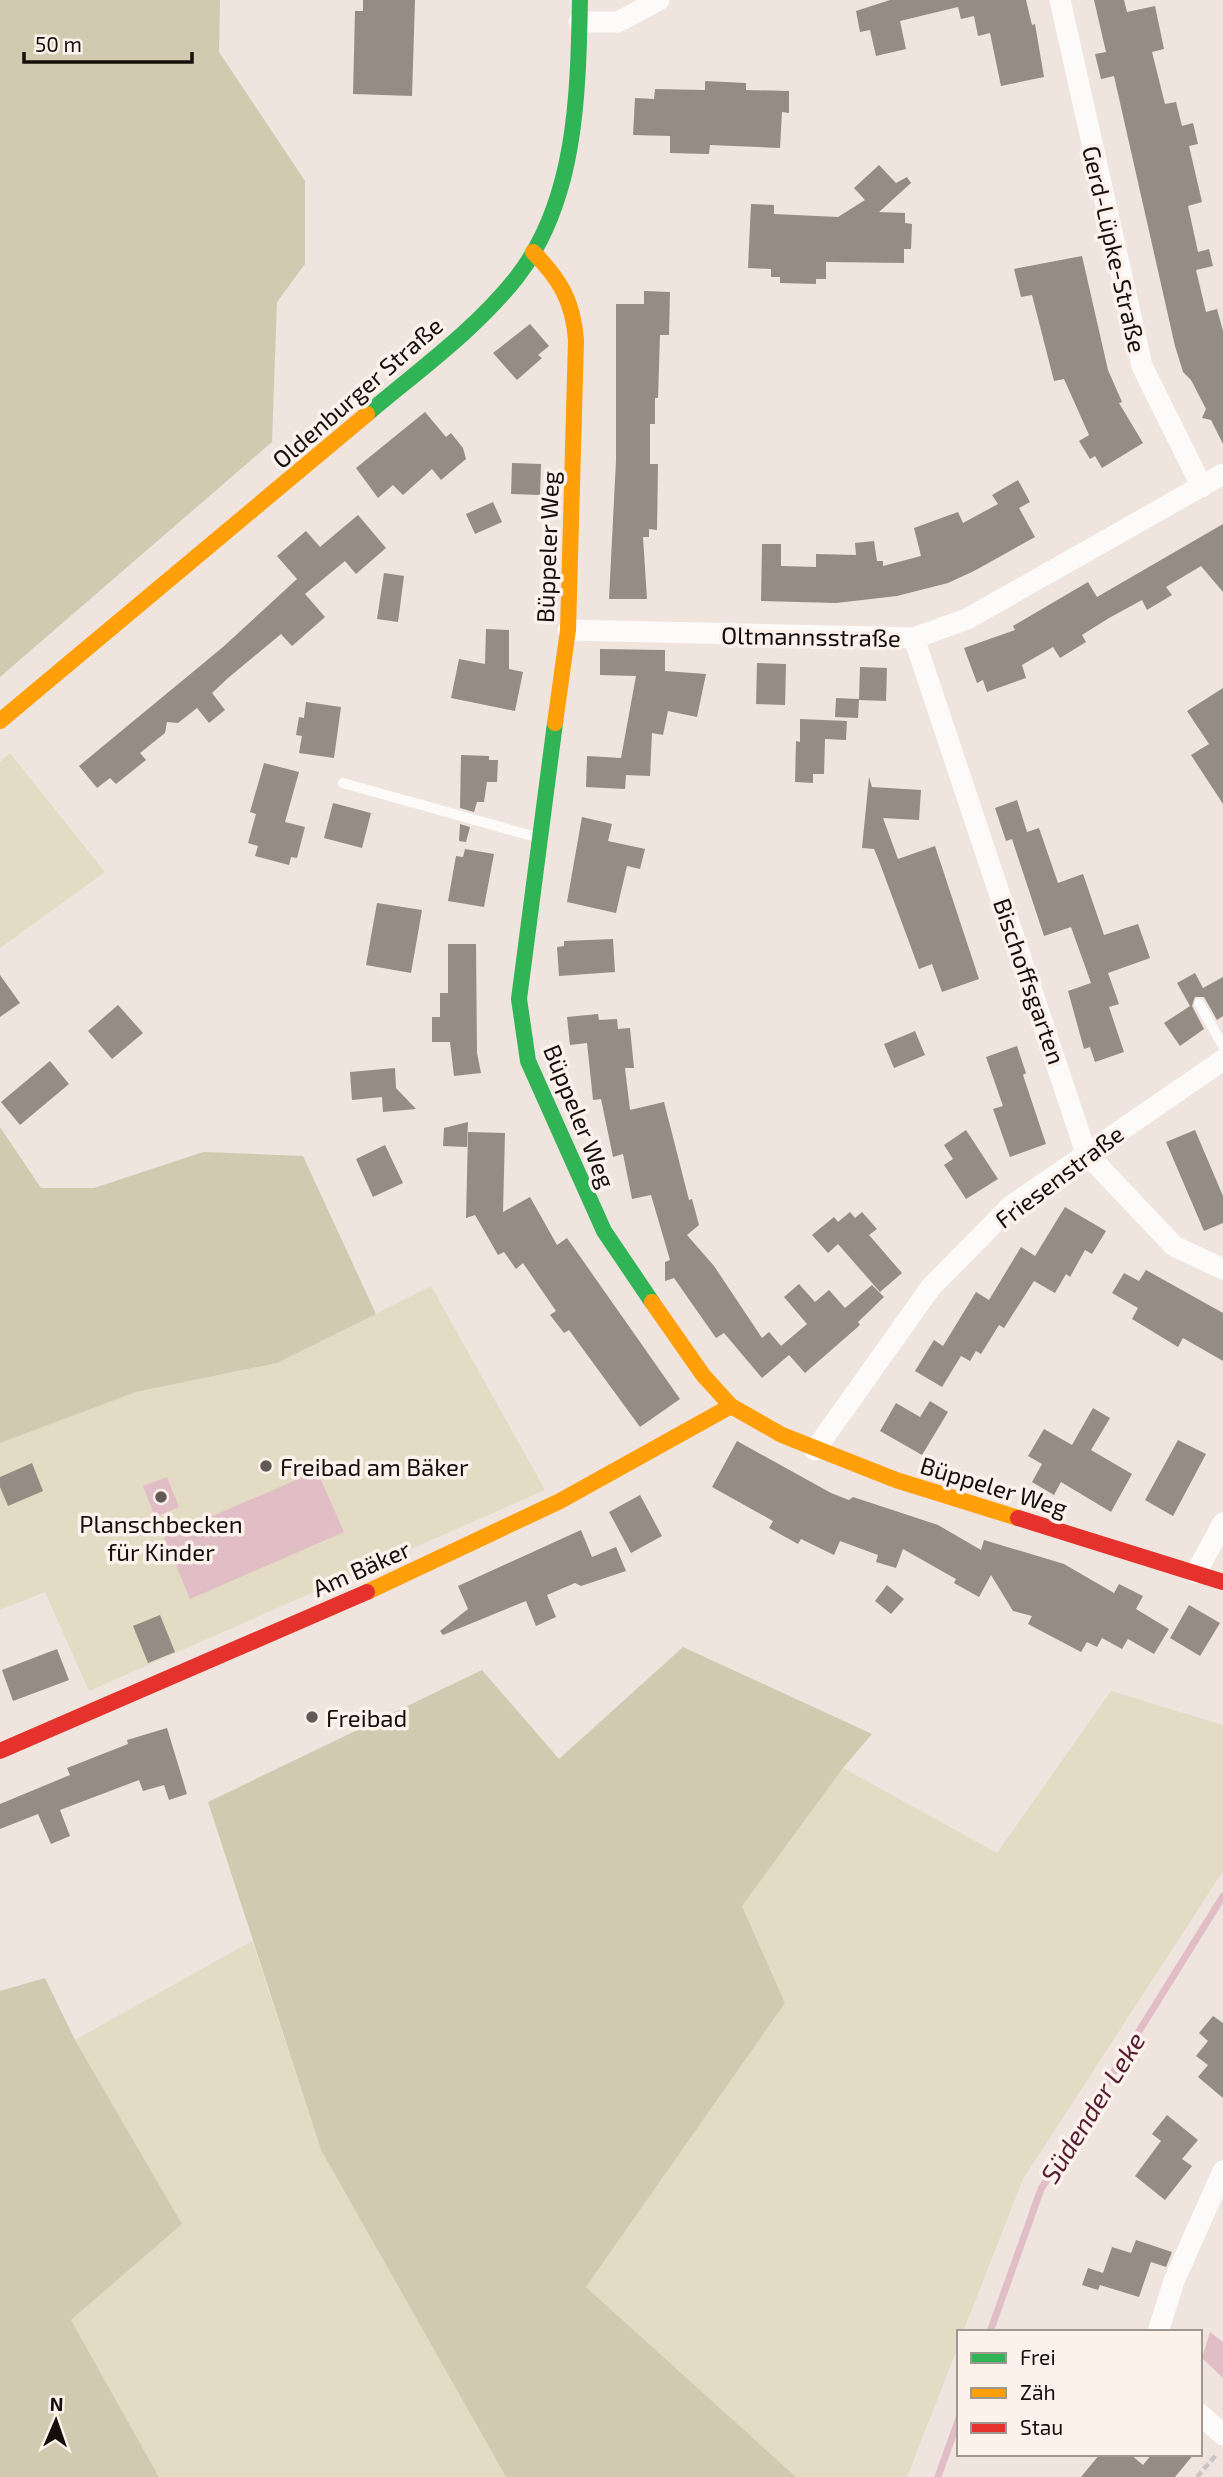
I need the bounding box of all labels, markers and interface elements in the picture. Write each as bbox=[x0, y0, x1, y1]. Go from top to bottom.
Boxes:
scale bar bbox=[24, 21, 192, 65]
text: 50 m bbox=[35, 31, 82, 56]
street label: Gerd-Lüpke-Straße bbox=[1077, 143, 1153, 355]
street label: Oldenburger Straße bbox=[266, 310, 448, 474]
street label: Büppeler Weg bbox=[530, 471, 564, 623]
street label: Oltmannsstraße bbox=[721, 620, 901, 652]
street label: Bischoffsgarten bbox=[988, 894, 1072, 1068]
street label: Büppeler Weg bbox=[538, 1040, 622, 1192]
street label: Friesenstraße bbox=[989, 1118, 1129, 1234]
street label: Büppeler Weg bbox=[917, 1450, 1071, 1522]
place label: Freibad am Bäker bbox=[280, 1452, 469, 1481]
marker: Freibad am Bäker bbox=[258, 1458, 274, 1474]
marker: Planschbecken für Kinder bbox=[153, 1489, 169, 1505]
place label: Planschbecken für Kinder bbox=[79, 1509, 243, 1566]
street label: Am Bäker bbox=[308, 1534, 415, 1602]
place label: Freibad bbox=[326, 1703, 407, 1732]
marker: Freibad bbox=[304, 1709, 320, 1725]
water label: Südender Leke bbox=[1033, 2026, 1151, 2188]
legend bbox=[957, 2330, 1202, 2456]
text: Frei bbox=[1020, 2344, 1056, 2369]
text: Zäh bbox=[1020, 2379, 1056, 2404]
north arrow bbox=[21, 2386, 91, 2456]
text: N bbox=[49, 2392, 64, 2415]
text: Stau bbox=[1020, 2414, 1063, 2439]

